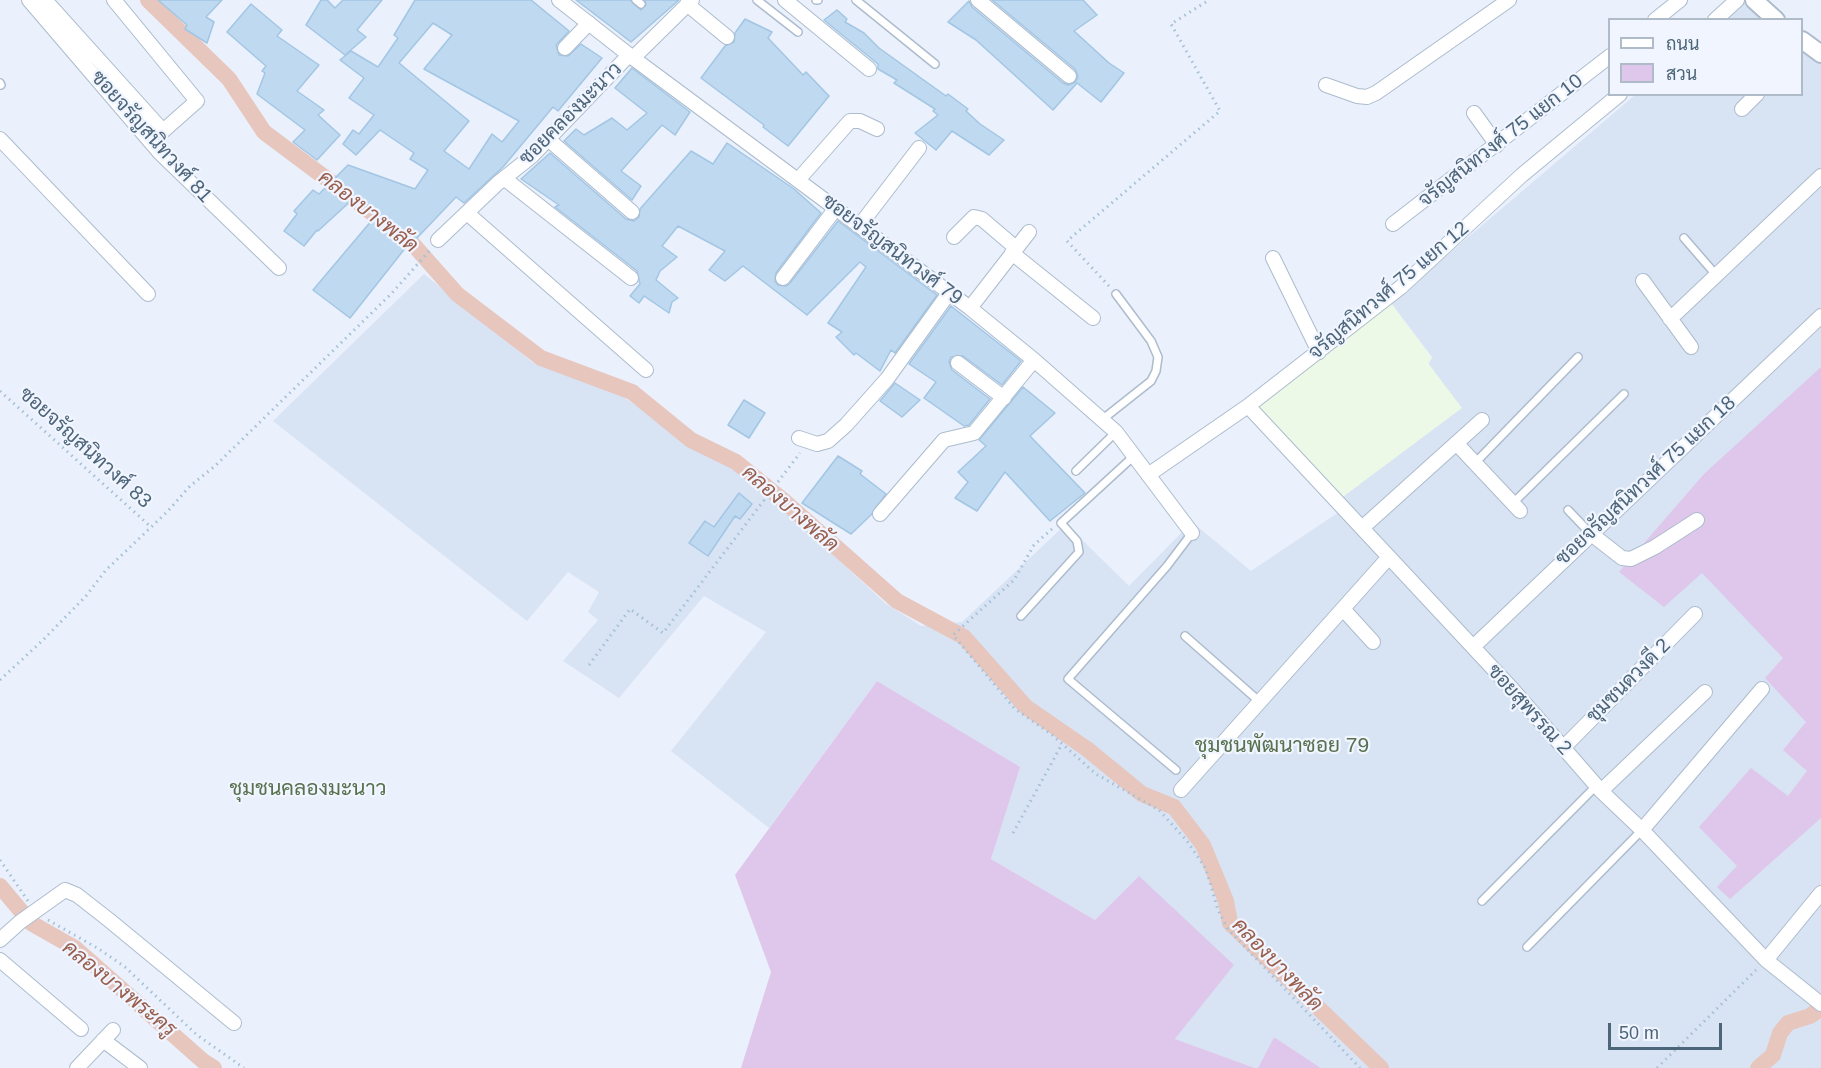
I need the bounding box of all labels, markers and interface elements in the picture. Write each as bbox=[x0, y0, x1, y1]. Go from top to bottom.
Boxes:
legend bbox=[1608, 18, 1803, 96]
text: ถนน bbox=[1666, 34, 1699, 54]
street label: ซอยคลองมะนาว bbox=[515, 58, 627, 170]
text: สวน bbox=[1666, 64, 1697, 84]
street label: ซอยจรัญสนิทวงศ์ 81 bbox=[85, 66, 217, 208]
street label: จรัญสนิทวงศ์ 75 แยก 10 bbox=[1414, 69, 1588, 213]
water label: คลองบางพลัด bbox=[313, 165, 423, 259]
street label: ซอยจรัญสนิทวงศ์ 79 bbox=[817, 189, 967, 311]
street label: จรัญสนิทวงศ์ 75 แยก 12 bbox=[1304, 217, 1474, 365]
street label: ซอยจรัญสนิทวงศ์ 83 bbox=[14, 382, 156, 514]
street label: ซอยจรัญสนิทวงศ์ 75 แยก 18 bbox=[1551, 391, 1741, 571]
water label: คลองบางพลัด bbox=[737, 460, 843, 558]
street label: ชุมชนดวงดี 2 bbox=[1582, 634, 1676, 728]
street label: ซอยสุพรรณ 2 bbox=[1482, 660, 1576, 760]
district label: ชุมชนพัฒนาซอย 79 bbox=[1195, 733, 1369, 759]
district label: ชุมชนคลองมะนาว bbox=[230, 776, 386, 802]
water label: คลองบางพลัด bbox=[1226, 913, 1328, 1017]
water label: คลองบางพระครู bbox=[57, 935, 181, 1043]
scale bar bbox=[1611, 1011, 1725, 1049]
text: 50 m bbox=[1619, 1023, 1659, 1043]

